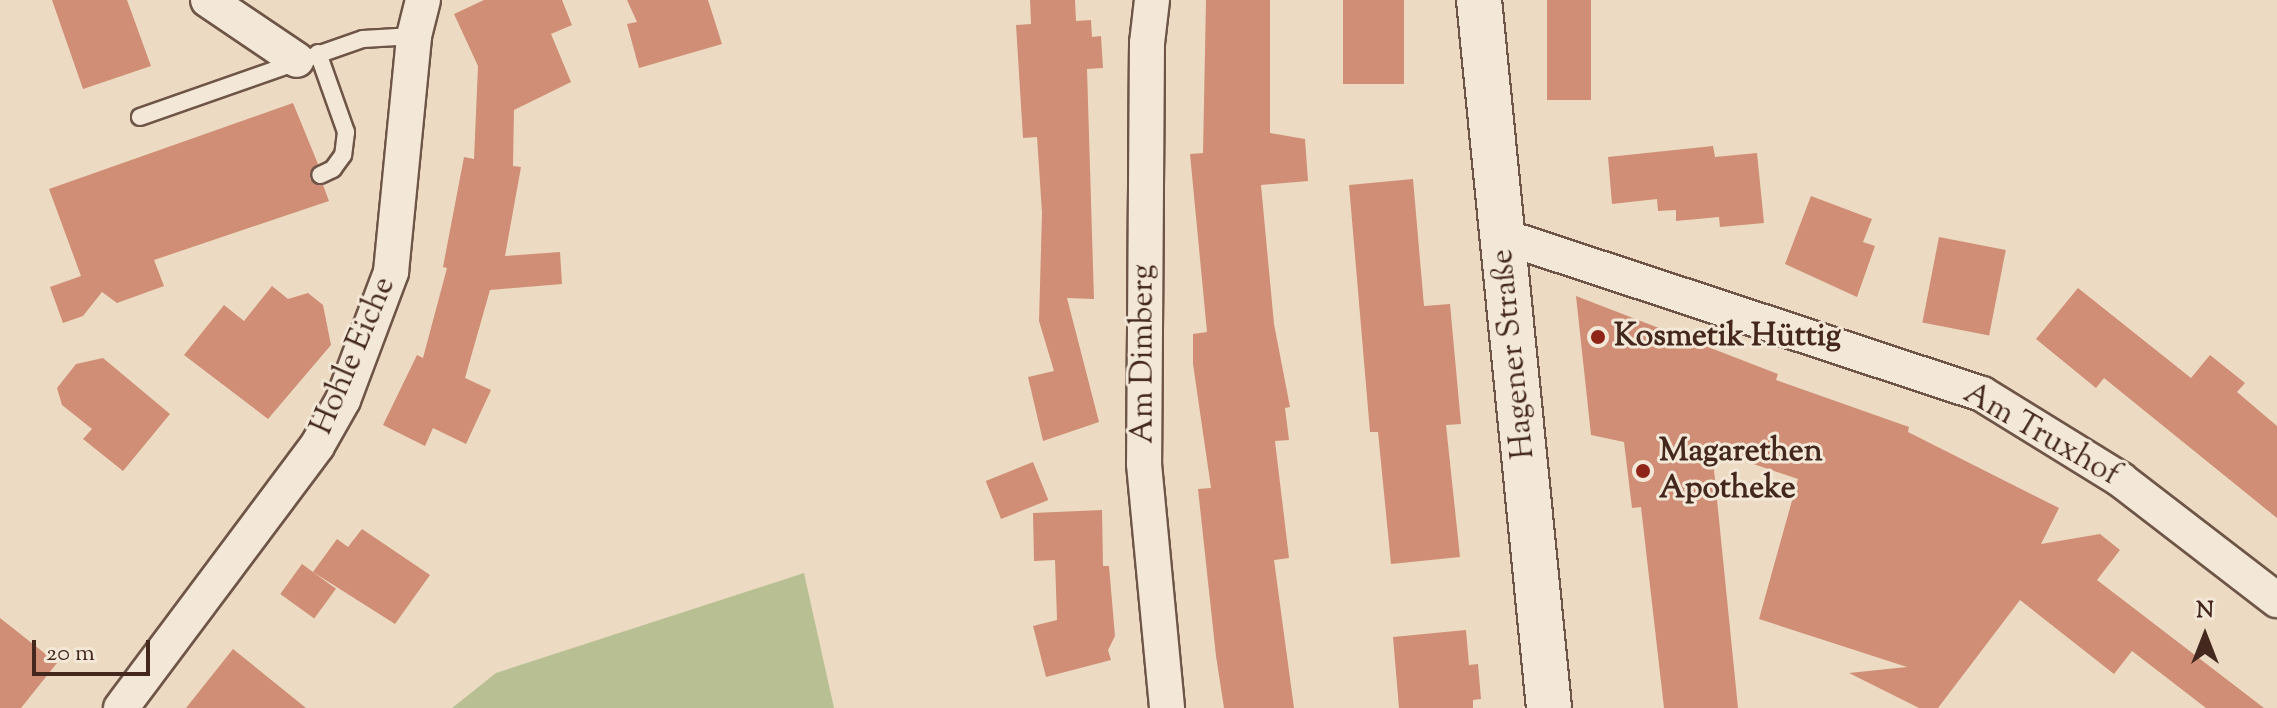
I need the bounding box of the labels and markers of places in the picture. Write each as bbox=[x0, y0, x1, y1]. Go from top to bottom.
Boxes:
place label: Kosmetik Hüttig bbox=[1614, 318, 1841, 356]
marker: Kosmetik Hüttig bbox=[1589, 328, 1607, 346]
place label: Magarethen Apotheke bbox=[1659, 434, 1823, 509]
marker: Magarethen Apotheke bbox=[1634, 462, 1652, 480]

